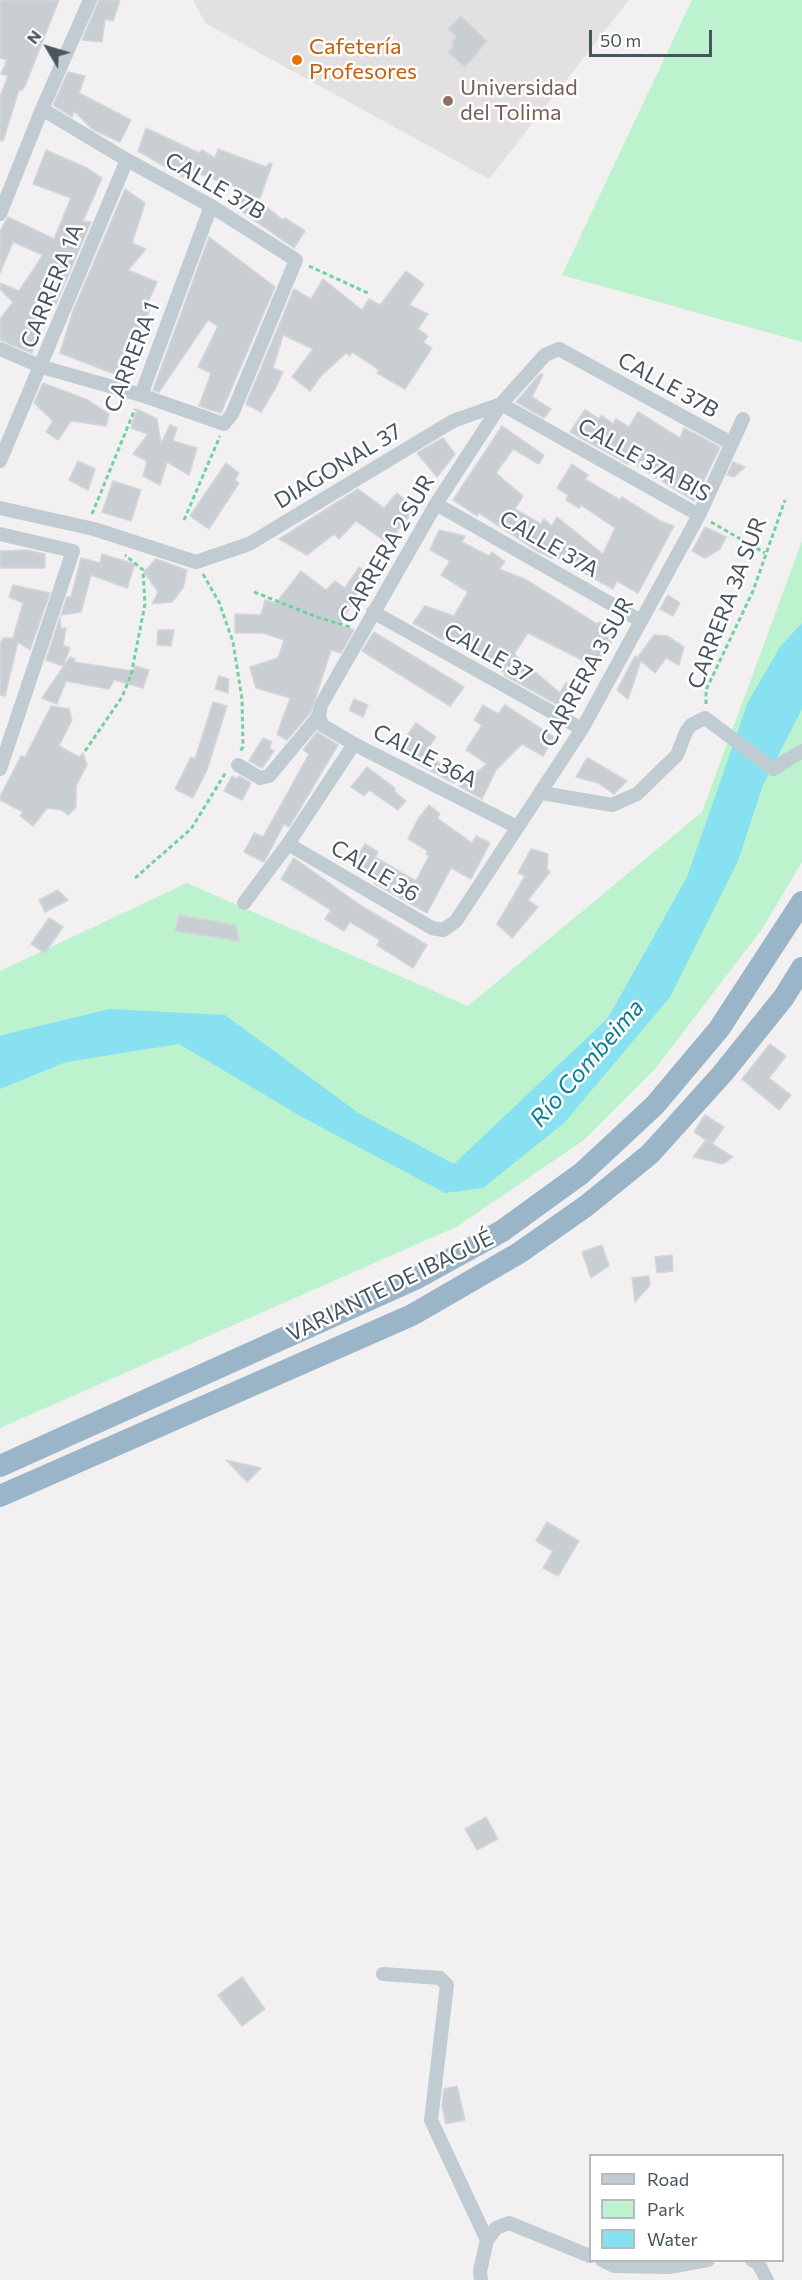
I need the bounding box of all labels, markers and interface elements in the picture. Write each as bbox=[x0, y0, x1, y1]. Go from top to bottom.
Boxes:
north arrow bbox=[18, 18, 78, 78]
scale bar bbox=[592, 18, 715, 56]
text: N bbox=[22, 26, 45, 47]
text: 50 m bbox=[600, 29, 641, 51]
place label: Cafetería Profesores bbox=[309, 34, 417, 86]
marker: Cafetería Profesores bbox=[290, 53, 304, 67]
place label: Universidad del Tolima bbox=[460, 75, 578, 126]
marker: Universidad del Tolima bbox=[441, 94, 455, 108]
street label: CALLE 37B bbox=[160, 147, 270, 225]
street label: CARRERA 1A bbox=[15, 220, 89, 352]
street label: CARRERA 1 bbox=[99, 298, 165, 416]
street label: CALLE 37B bbox=[613, 347, 723, 423]
street label: CALLE 37A BIS bbox=[573, 413, 715, 507]
street label: DIAGONAL 37 bbox=[270, 418, 406, 514]
street label: CARRERA 2 SUR bbox=[334, 470, 440, 628]
street label: CALLE 37A bbox=[495, 505, 603, 583]
street label: CARRERA 3A SUR bbox=[682, 513, 772, 693]
street label: CARRERA 3 SUR bbox=[535, 592, 639, 752]
street label: CALLE 37 bbox=[439, 618, 537, 688]
street label: CALLE 36A bbox=[369, 719, 481, 793]
street label: CALLE 36 bbox=[326, 834, 424, 908]
water label: Río Combeima bbox=[524, 993, 650, 1133]
street label: VARIANTE DE IBAGUÉ bbox=[283, 1225, 497, 1347]
legend bbox=[589, 2154, 784, 2262]
text: Road bbox=[647, 2168, 689, 2190]
text: Park bbox=[647, 2198, 685, 2220]
text: Water bbox=[647, 2228, 698, 2250]

